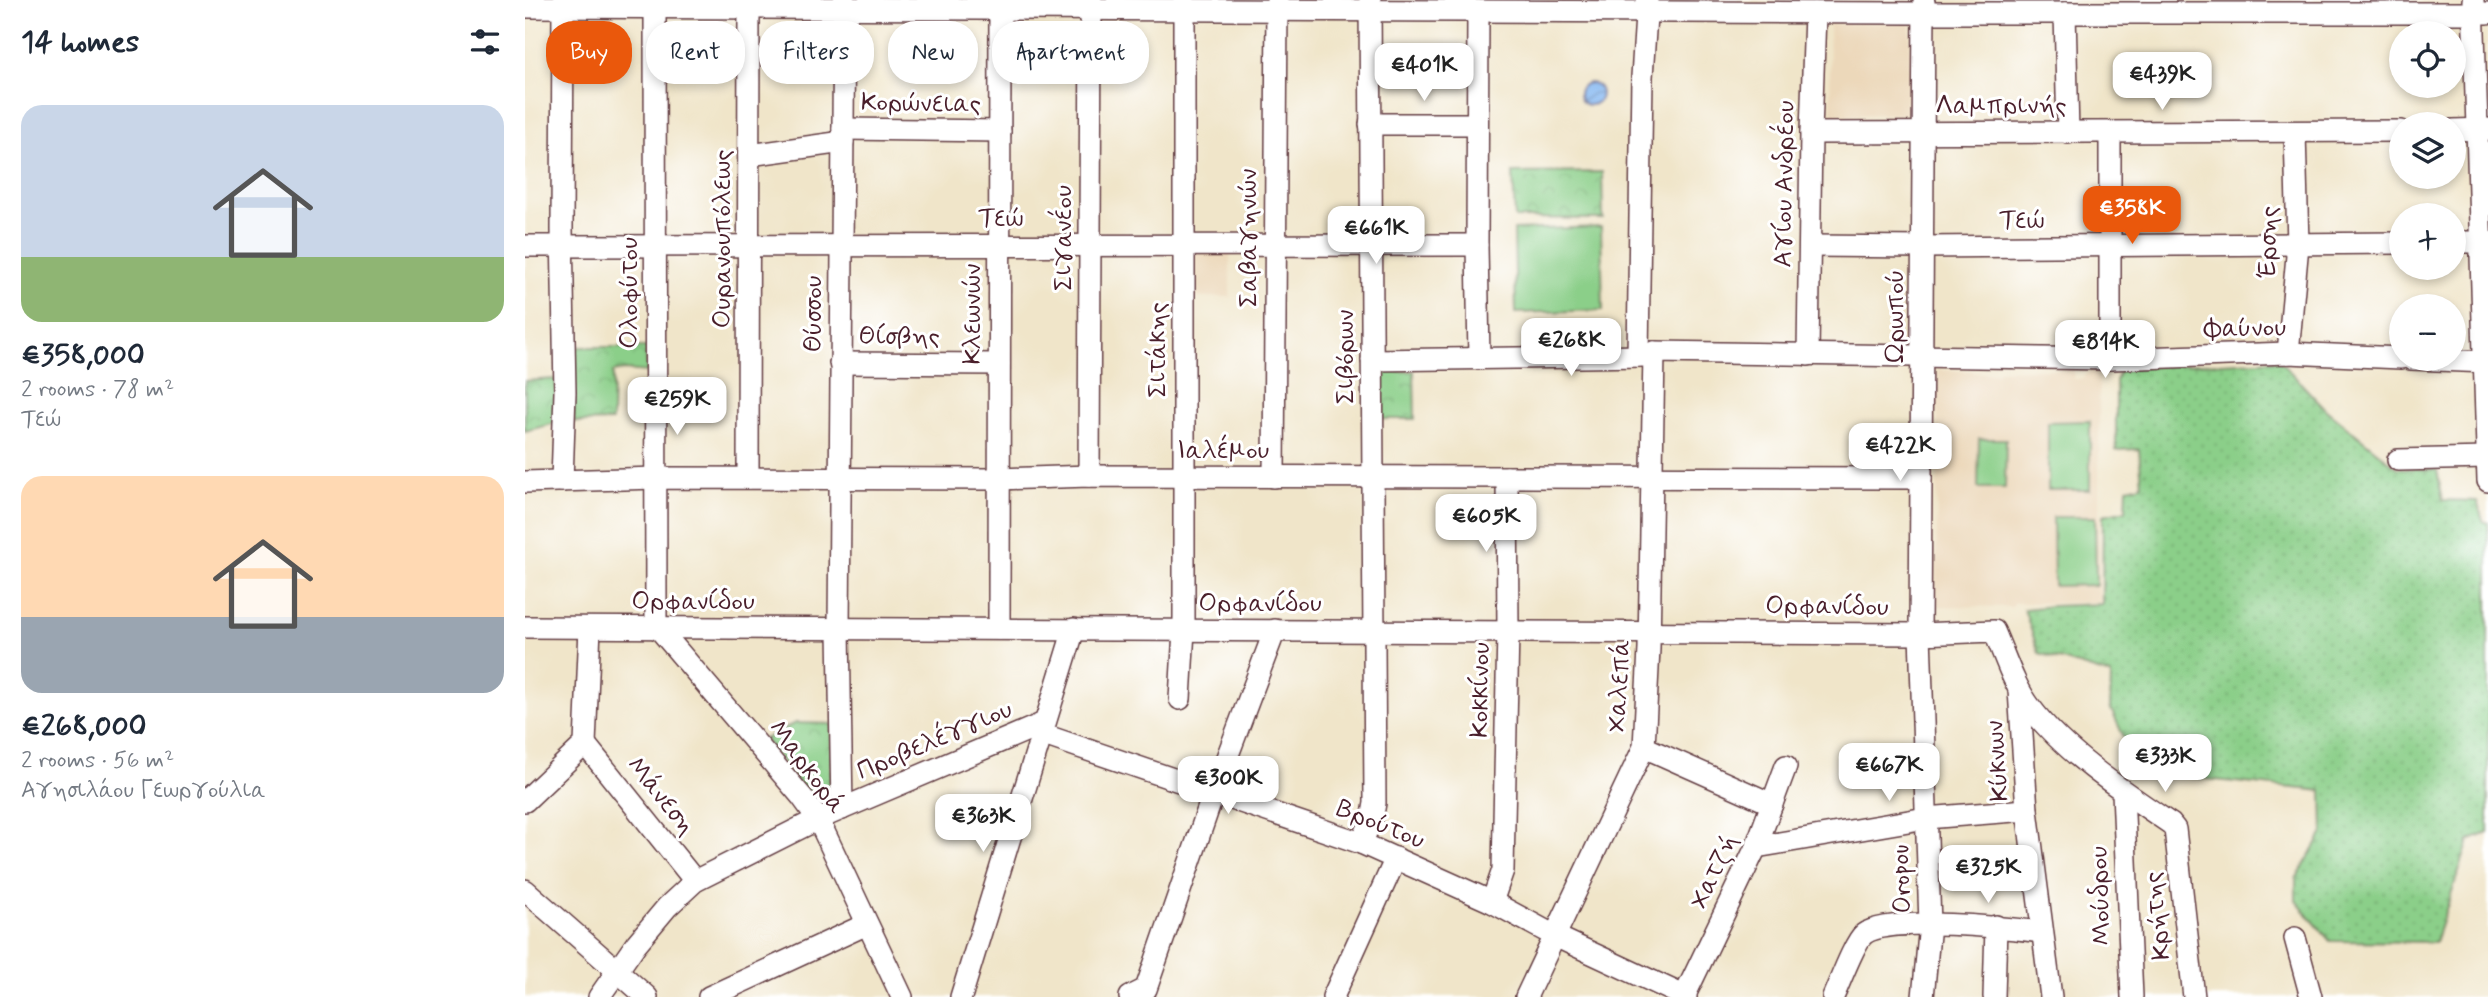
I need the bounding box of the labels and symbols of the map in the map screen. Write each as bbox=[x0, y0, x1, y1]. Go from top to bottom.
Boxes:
pin: €401K bbox=[1375, 43, 1473, 103]
pin: €439K bbox=[2113, 52, 2211, 112]
street label: Κορώνειας bbox=[861, 86, 981, 122]
street label: Λαμπρινής bbox=[1935, 89, 2067, 123]
street label: Αγίου Ανδρέου bbox=[1767, 100, 1803, 268]
street label: Ουρανουπόλεως bbox=[706, 149, 740, 329]
street label: Σαβαγηνών bbox=[1232, 169, 1266, 307]
street label: Σιγανέου bbox=[1047, 185, 1081, 291]
pin: €358K bbox=[2083, 187, 2181, 246]
street label: Τεώ bbox=[978, 202, 1024, 236]
street label: Τεώ bbox=[1999, 204, 2045, 238]
street label: Έρσης bbox=[2251, 205, 2287, 279]
pin: €661K bbox=[1327, 206, 1425, 266]
street label: Ολοφύτου bbox=[613, 237, 647, 349]
street label: Κλεωνών bbox=[956, 263, 990, 365]
street label: Ωρωπού bbox=[1879, 269, 1913, 365]
street label: Θύσσου bbox=[797, 275, 831, 353]
street label: Σιτάκης bbox=[1141, 302, 1175, 398]
street label: Σιβόρων bbox=[1329, 310, 1363, 404]
street label: Φαύνου bbox=[2203, 311, 2286, 347]
pin: €268K bbox=[1522, 318, 1620, 378]
street label: Θίσβης bbox=[858, 320, 940, 354]
pin: €814K bbox=[2056, 320, 2154, 380]
pin: €259K bbox=[628, 378, 726, 437]
pin: €422K bbox=[1851, 424, 1949, 483]
street label: Ιαλέμου bbox=[1177, 434, 1269, 468]
pin: €605K bbox=[1437, 494, 1535, 554]
street label: Ορφανίδου bbox=[631, 585, 755, 619]
street label: Ορφανίδου bbox=[1198, 587, 1322, 621]
street label: Ορφανίδου bbox=[1765, 589, 1889, 625]
street label: Χαλεπά bbox=[1601, 639, 1639, 733]
street label: Κοκκίνου bbox=[1463, 642, 1499, 738]
street label: Προβελέγγιου bbox=[852, 693, 1018, 789]
street label: Μαρκορά bbox=[760, 713, 853, 821]
street label: Κύκνων bbox=[1978, 719, 2018, 803]
pin: €333K bbox=[2116, 734, 2214, 794]
pin: €667K bbox=[1840, 744, 1938, 803]
street label: Μάνεση bbox=[618, 750, 703, 843]
pin: €300K bbox=[1179, 756, 1277, 816]
street label: Βρούτου bbox=[1331, 792, 1429, 858]
pin: €363K bbox=[934, 794, 1032, 854]
street label: Χατζή bbox=[1683, 829, 1747, 915]
street label: Oropou bbox=[1884, 844, 1920, 914]
street label: Μούδρου bbox=[2082, 845, 2120, 946]
pin: €325K bbox=[1939, 846, 2037, 905]
street label: Κρήτης bbox=[2136, 870, 2180, 962]

